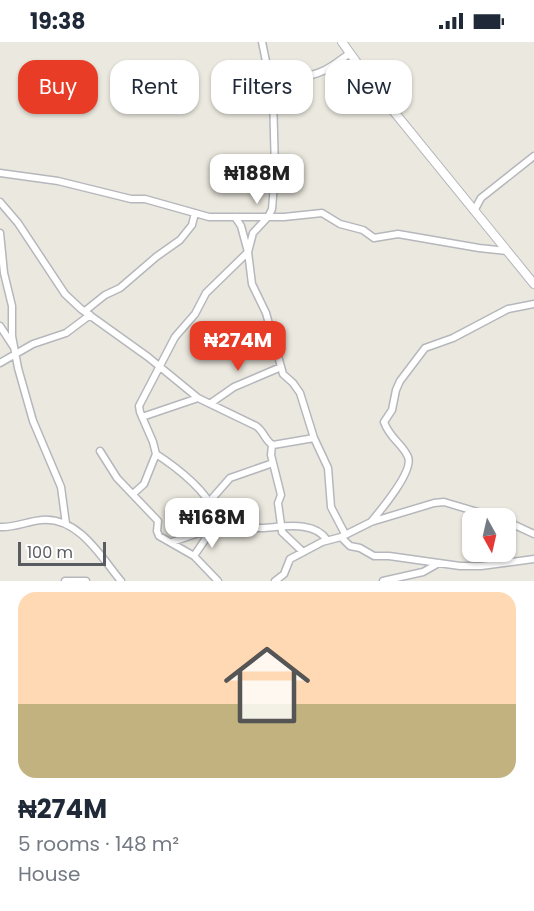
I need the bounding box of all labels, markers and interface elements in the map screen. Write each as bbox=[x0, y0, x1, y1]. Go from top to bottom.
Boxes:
text: 19:38 bbox=[30, 6, 86, 37]
chip: Buy bbox=[18, 60, 98, 114]
chip: Rent bbox=[110, 60, 199, 114]
chip: Filters bbox=[211, 60, 313, 114]
chip: New bbox=[325, 60, 412, 114]
pin: ₦188M bbox=[215, 154, 299, 205]
text: ₦188M bbox=[224, 159, 290, 187]
pin: ₦274M bbox=[196, 321, 280, 372]
text: ₦274M bbox=[204, 326, 272, 354]
pin: ₦168M bbox=[170, 498, 254, 549]
text: ₦168M bbox=[179, 503, 245, 531]
north arrow bbox=[462, 508, 516, 562]
map controls bbox=[462, 508, 516, 562]
scale bar bbox=[18, 539, 106, 566]
text: 100 m bbox=[27, 541, 73, 564]
icon: home bbox=[213, 631, 321, 739]
text: ₦274M bbox=[18, 791, 107, 827]
text: 5 rooms · 148 m² bbox=[18, 830, 179, 858]
text: House bbox=[18, 860, 80, 888]

